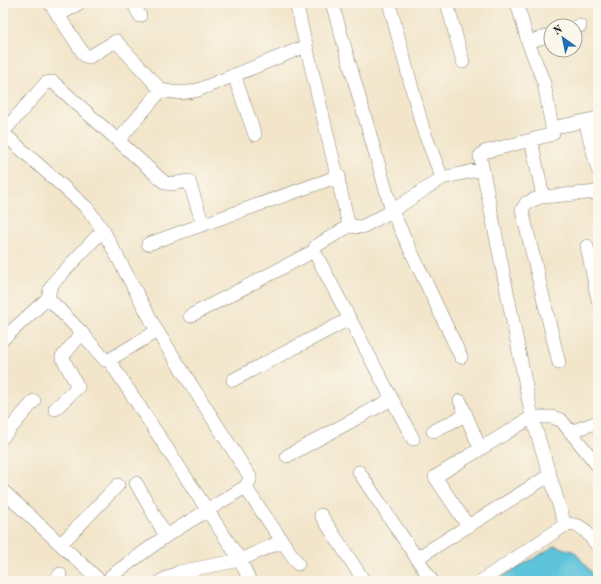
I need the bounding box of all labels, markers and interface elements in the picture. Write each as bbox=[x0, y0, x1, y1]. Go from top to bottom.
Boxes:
north arrow bbox=[543, 18, 583, 58]
text: N bbox=[552, 24, 565, 38]

